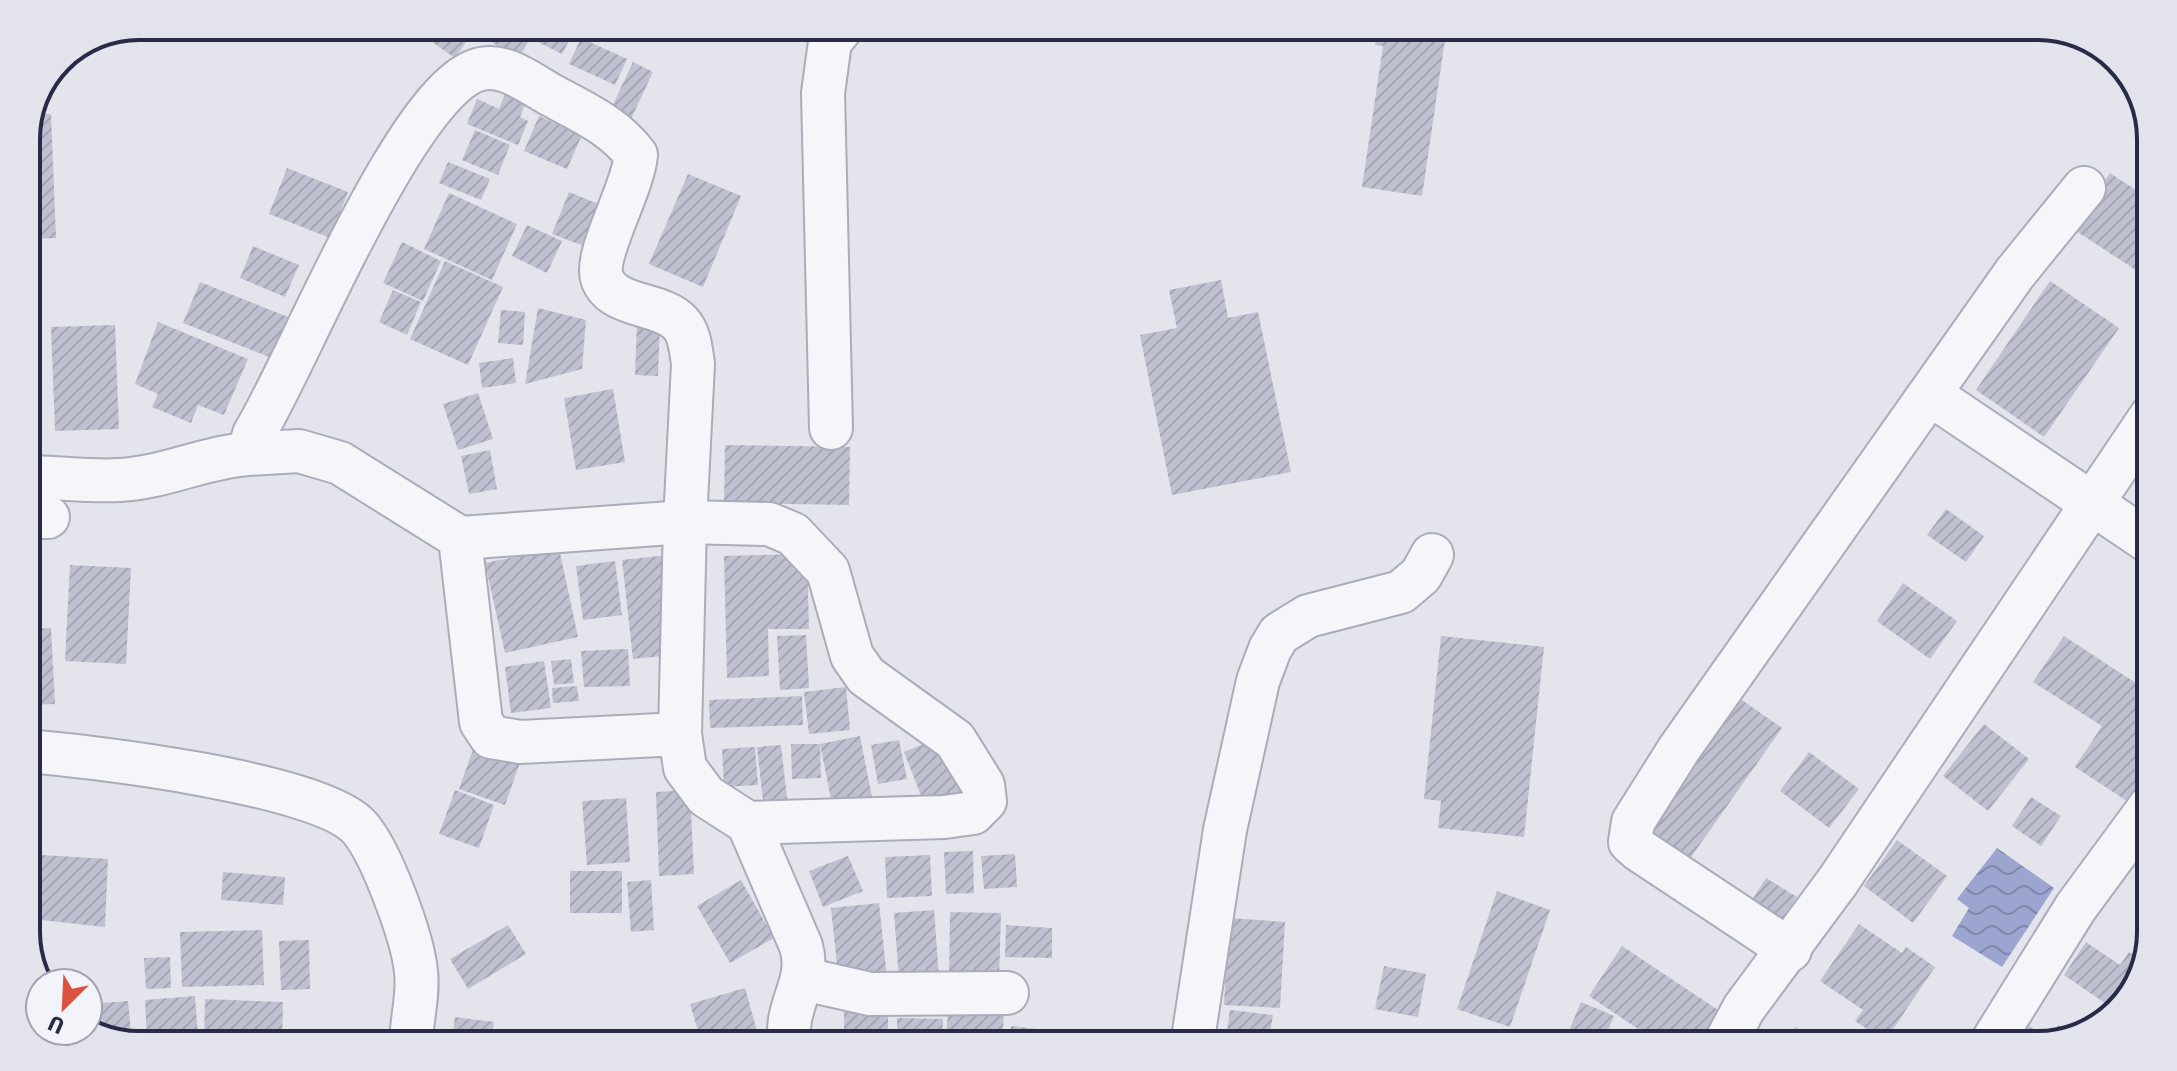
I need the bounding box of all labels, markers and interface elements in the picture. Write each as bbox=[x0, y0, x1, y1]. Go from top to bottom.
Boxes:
north arrow bbox=[24, 967, 104, 1047]
text: U bbox=[44, 1010, 68, 1040]

